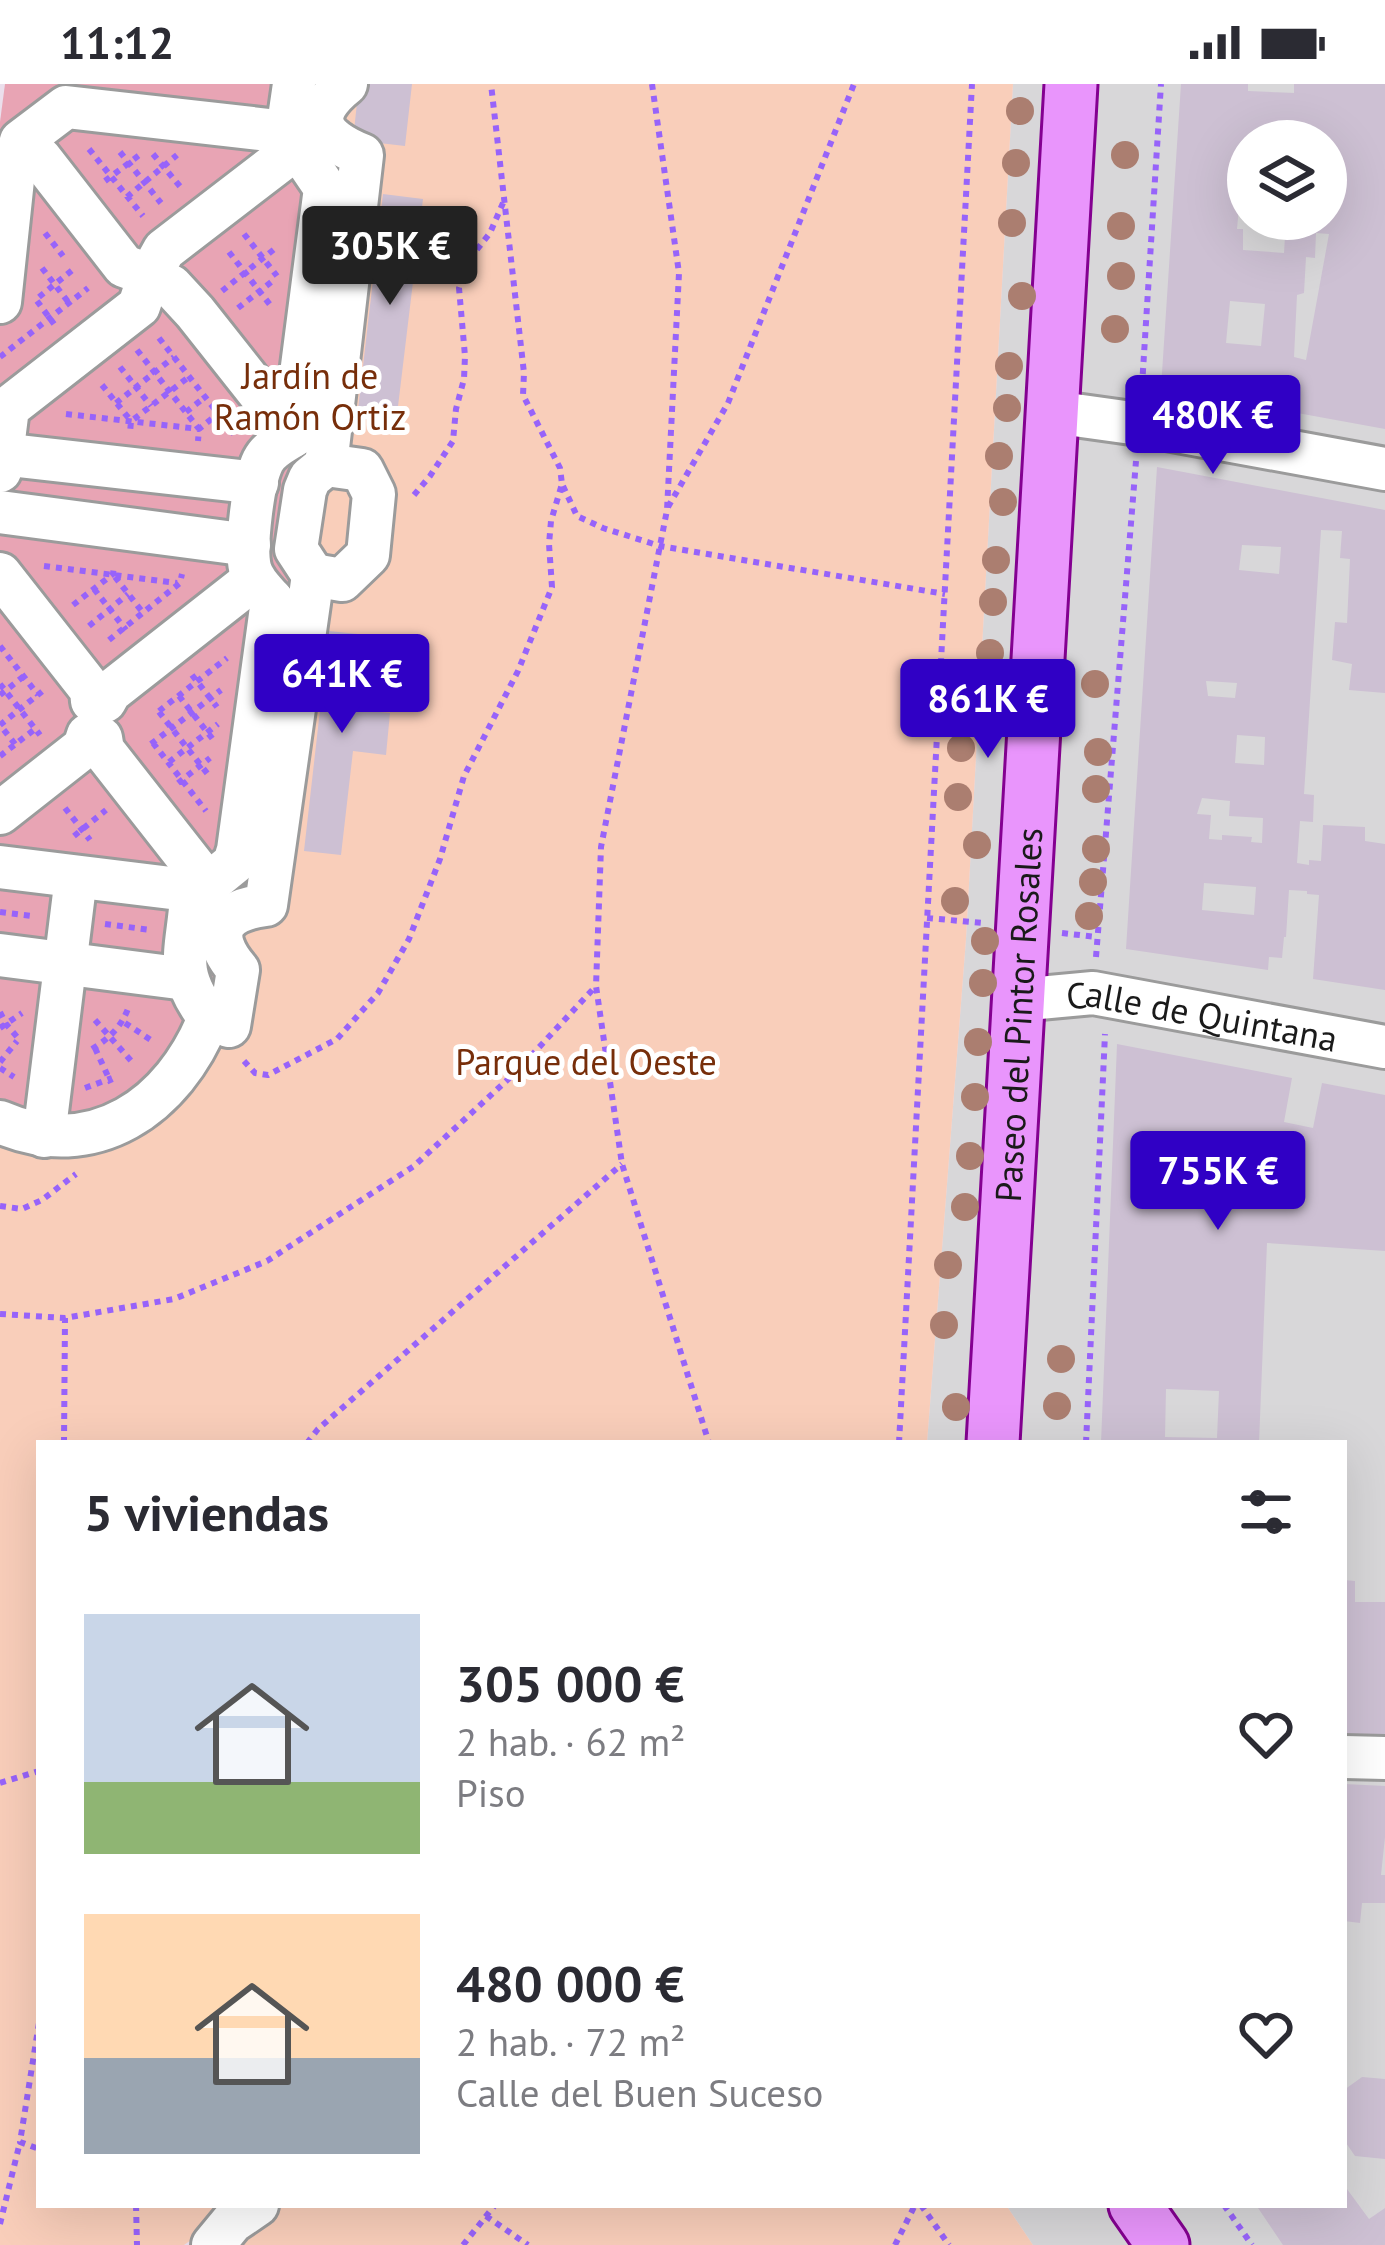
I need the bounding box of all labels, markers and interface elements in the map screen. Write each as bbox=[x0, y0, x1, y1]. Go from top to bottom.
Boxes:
text: 11:12 bbox=[60, 13, 174, 71]
map controls bbox=[1227, 120, 1347, 240]
button: layers bbox=[1227, 120, 1347, 240]
pin: 305K € bbox=[292, 206, 488, 308]
text: 305K € bbox=[329, 219, 451, 270]
park label: Jardín de Ramón Ortiz bbox=[214, 352, 406, 440]
pin: 480K € bbox=[1115, 375, 1311, 477]
text: 480K € bbox=[1152, 388, 1274, 439]
pin: 641K € bbox=[244, 634, 440, 736]
text: 641K € bbox=[281, 647, 403, 698]
pin: 861K € bbox=[890, 659, 1086, 761]
text: 861K € bbox=[927, 672, 1049, 723]
street label: Paseo del Pintor Rosales bbox=[983, 826, 1052, 1203]
street label: Calle de Quintana bbox=[1064, 969, 1341, 1061]
park label: Parque del Oeste bbox=[455, 1038, 717, 1085]
pin: 755K € bbox=[1120, 1131, 1316, 1233]
text: 755K € bbox=[1157, 1144, 1279, 1195]
text: 5 viviendas bbox=[84, 1479, 329, 1545]
icon: filters bbox=[1233, 1479, 1299, 1545]
text: 305 000 € bbox=[456, 1650, 684, 1716]
icon: home bbox=[180, 1662, 324, 1806]
icon: heart bbox=[1233, 1701, 1299, 1767]
text: 2 hab. · 62 m² bbox=[456, 1716, 685, 1767]
text: Piso bbox=[456, 1767, 526, 1818]
text: 480 000 € bbox=[456, 1950, 684, 2016]
icon: home bbox=[180, 1962, 324, 2106]
icon: heart bbox=[1233, 2001, 1299, 2067]
text: 2 hab. · 72 m² bbox=[456, 2016, 685, 2067]
text: Calle del Buen Suceso bbox=[456, 2067, 823, 2118]

